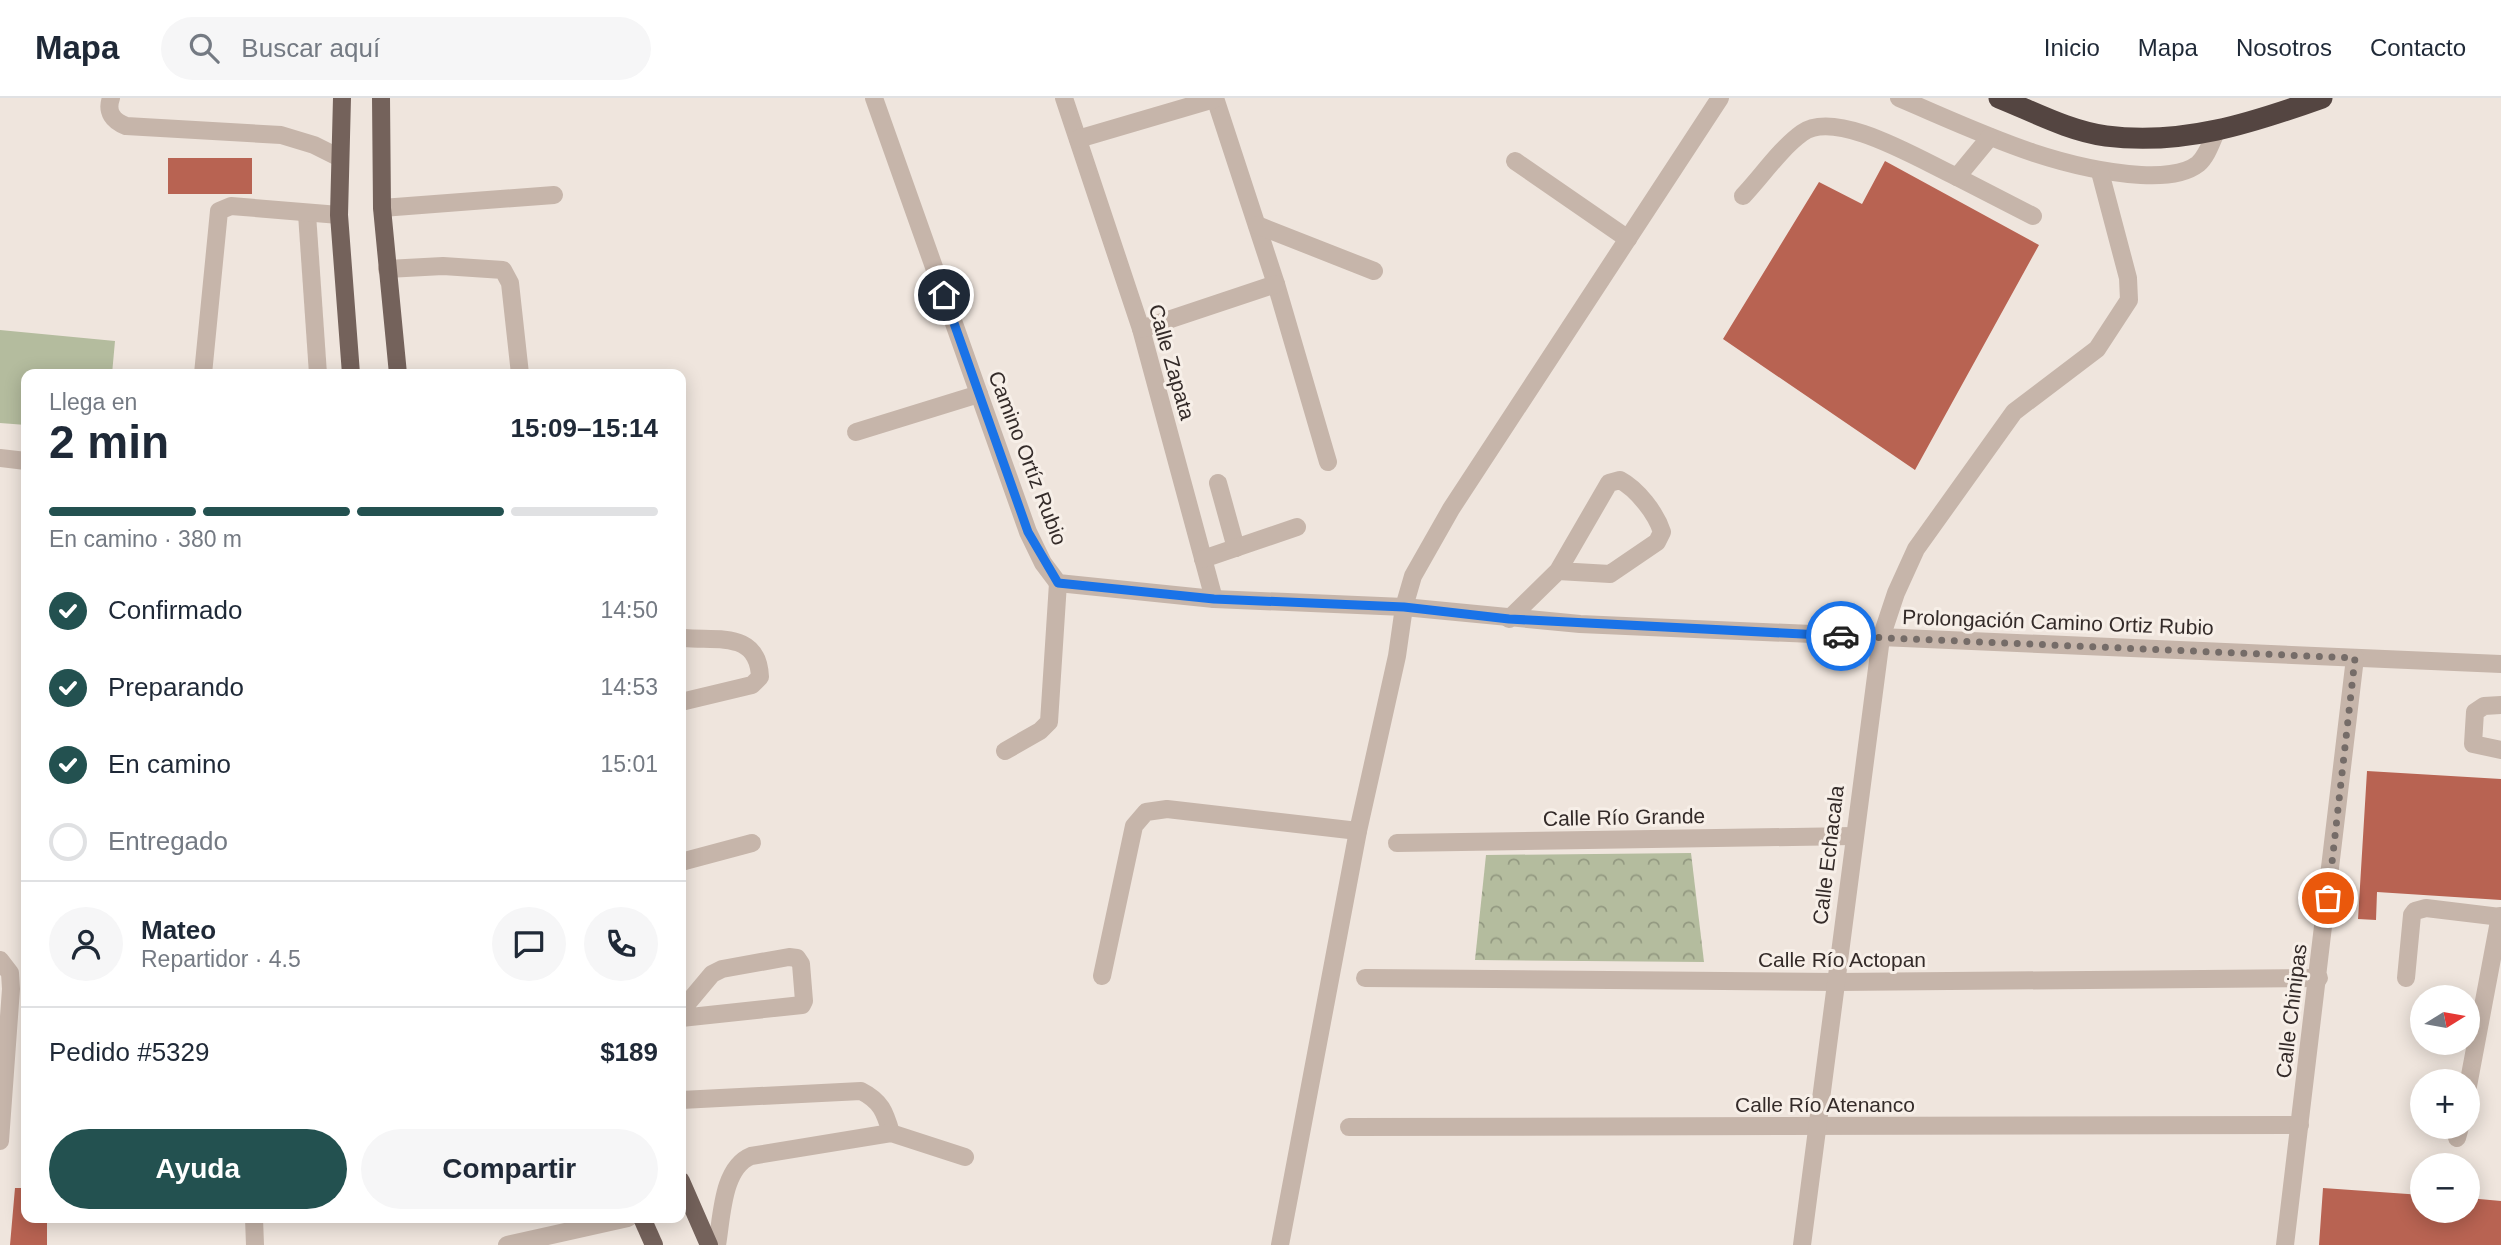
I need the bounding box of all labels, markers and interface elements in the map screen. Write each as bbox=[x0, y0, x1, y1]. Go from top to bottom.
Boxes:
search box bbox=[161, 17, 651, 80]
text: Mapa bbox=[35, 29, 119, 66]
icon: search bbox=[185, 29, 223, 67]
text: Buscar aquí bbox=[241, 33, 380, 63]
text: Inicio bbox=[2044, 34, 2100, 61]
text: Mapa bbox=[2138, 34, 2198, 61]
text: Nosotros bbox=[2236, 34, 2332, 61]
text: Contacto bbox=[2370, 34, 2466, 61]
pin bbox=[914, 265, 974, 325]
icon: home bbox=[925, 276, 963, 314]
street label: Calle Zapata bbox=[1145, 302, 1200, 423]
street label: Camino Ortíz Rubio bbox=[984, 368, 1072, 548]
text: Llega en bbox=[49, 389, 137, 415]
text: 15:09–15:14 bbox=[511, 413, 658, 443]
text: 2 min bbox=[49, 416, 169, 468]
text: En camino · 380 m bbox=[49, 526, 242, 552]
icon: check bbox=[49, 592, 87, 630]
text: Confirmado bbox=[108, 595, 242, 625]
text: 14:50 bbox=[600, 597, 658, 623]
courier bbox=[1806, 601, 1876, 671]
street label: Prolongación Camino Ortiz Rubio bbox=[1902, 605, 2214, 639]
icon: car bbox=[1822, 617, 1860, 655]
icon: check bbox=[49, 669, 87, 707]
text: Preparando bbox=[108, 672, 244, 702]
text: 14:53 bbox=[600, 674, 658, 700]
icon: check bbox=[49, 746, 87, 784]
text: En camino bbox=[108, 749, 231, 779]
text: 15:01 bbox=[600, 751, 658, 777]
street label: Calle Echacala bbox=[1808, 784, 1848, 926]
street label: Calle Río Grande bbox=[1543, 804, 1705, 830]
text: Entregado bbox=[108, 826, 228, 856]
pin bbox=[2298, 868, 2358, 928]
icon: bag bbox=[2309, 879, 2347, 917]
button: person bbox=[49, 907, 123, 981]
button: chat bbox=[492, 907, 566, 981]
button: phone bbox=[584, 907, 658, 981]
text: Mateo bbox=[141, 915, 216, 945]
street label: Calle Chinipas bbox=[2271, 942, 2311, 1080]
text: Repartidor · 4.5 bbox=[141, 946, 301, 972]
street label: Calle Río Actopan bbox=[1758, 948, 1926, 971]
north arrow bbox=[2410, 985, 2480, 1055]
map controls bbox=[2410, 985, 2480, 1223]
text: Pedido #5329 bbox=[49, 1037, 209, 1067]
text: $189 bbox=[600, 1037, 658, 1067]
button: + bbox=[2410, 1069, 2480, 1139]
street label: Calle Río Atenanco bbox=[1735, 1093, 1915, 1116]
button: Ayuda bbox=[49, 1129, 347, 1209]
button: Compartir bbox=[361, 1129, 658, 1209]
button: − bbox=[2410, 1153, 2480, 1223]

